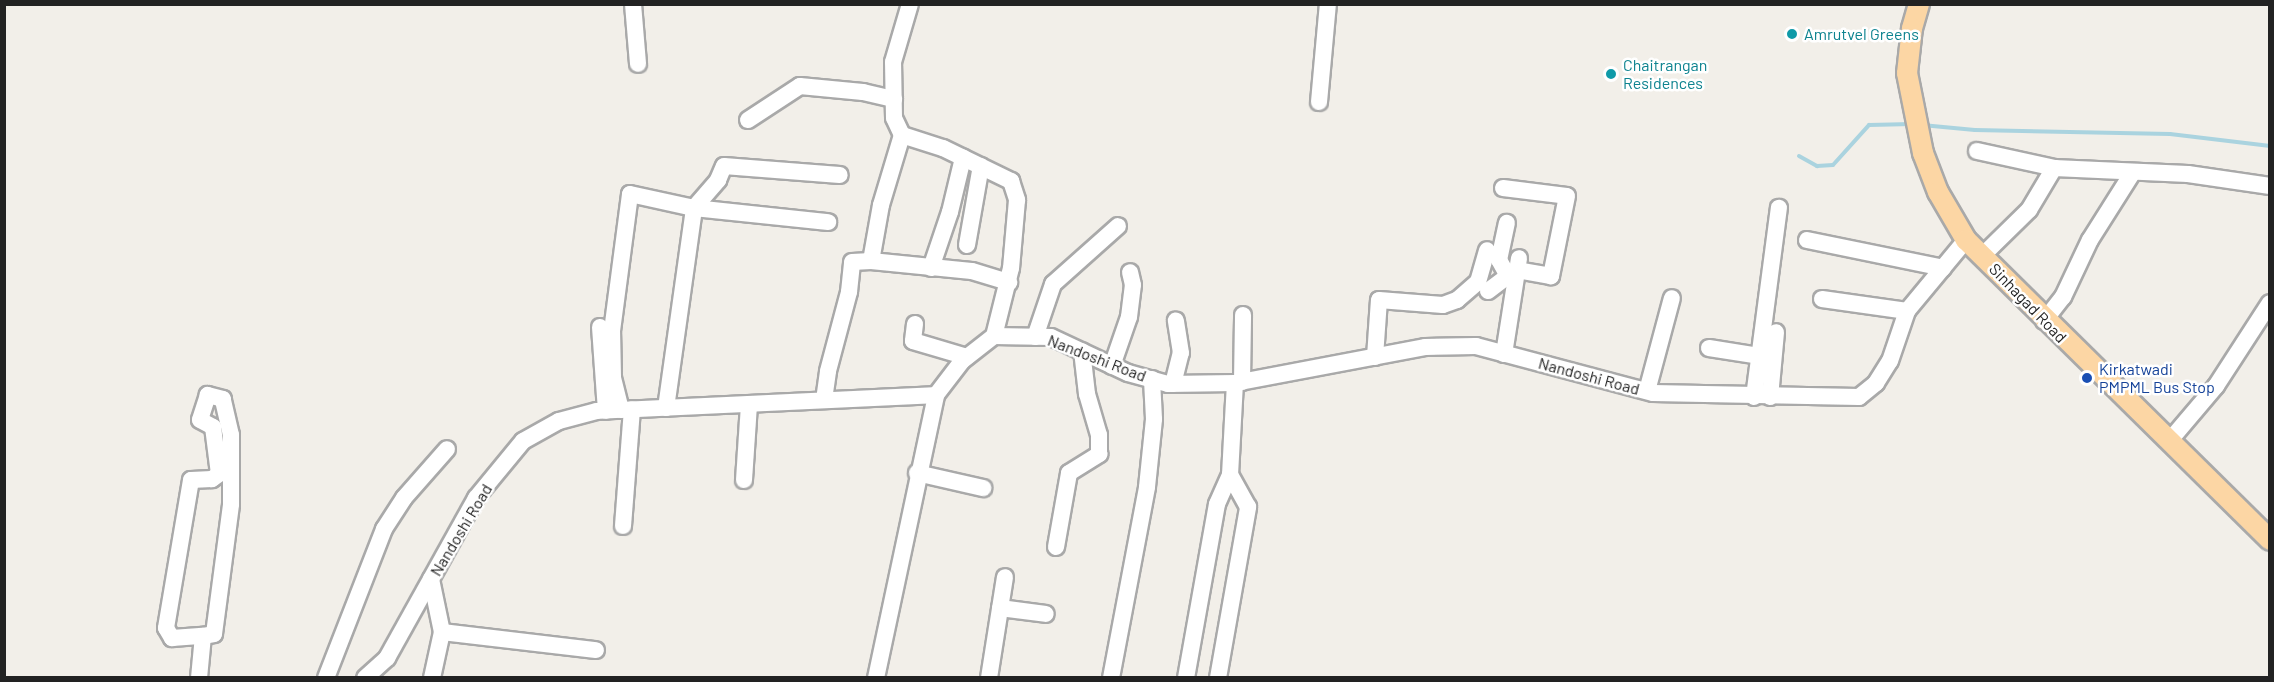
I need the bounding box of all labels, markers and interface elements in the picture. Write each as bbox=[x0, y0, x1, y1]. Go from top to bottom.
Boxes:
place label: Amrutvel Greens bbox=[1804, 24, 1919, 44]
marker: Amrutvel Greens bbox=[1785, 27, 1799, 41]
place label: Chaitrangan Residences bbox=[1623, 55, 1707, 93]
marker: Chaitrangan Residences bbox=[1604, 67, 1618, 81]
street label: Sinhagad Road bbox=[1985, 259, 2071, 347]
street label: Nandoshi Road bbox=[1045, 330, 1149, 386]
street label: Nandoshi Road bbox=[1536, 353, 1642, 399]
place label: Kirkatwadi PMPML Bus Stop bbox=[2099, 359, 2215, 397]
marker: Kirkatwadi PMPML Bus Stop bbox=[2080, 371, 2094, 385]
street label: Nandoshi Road bbox=[426, 481, 496, 579]

